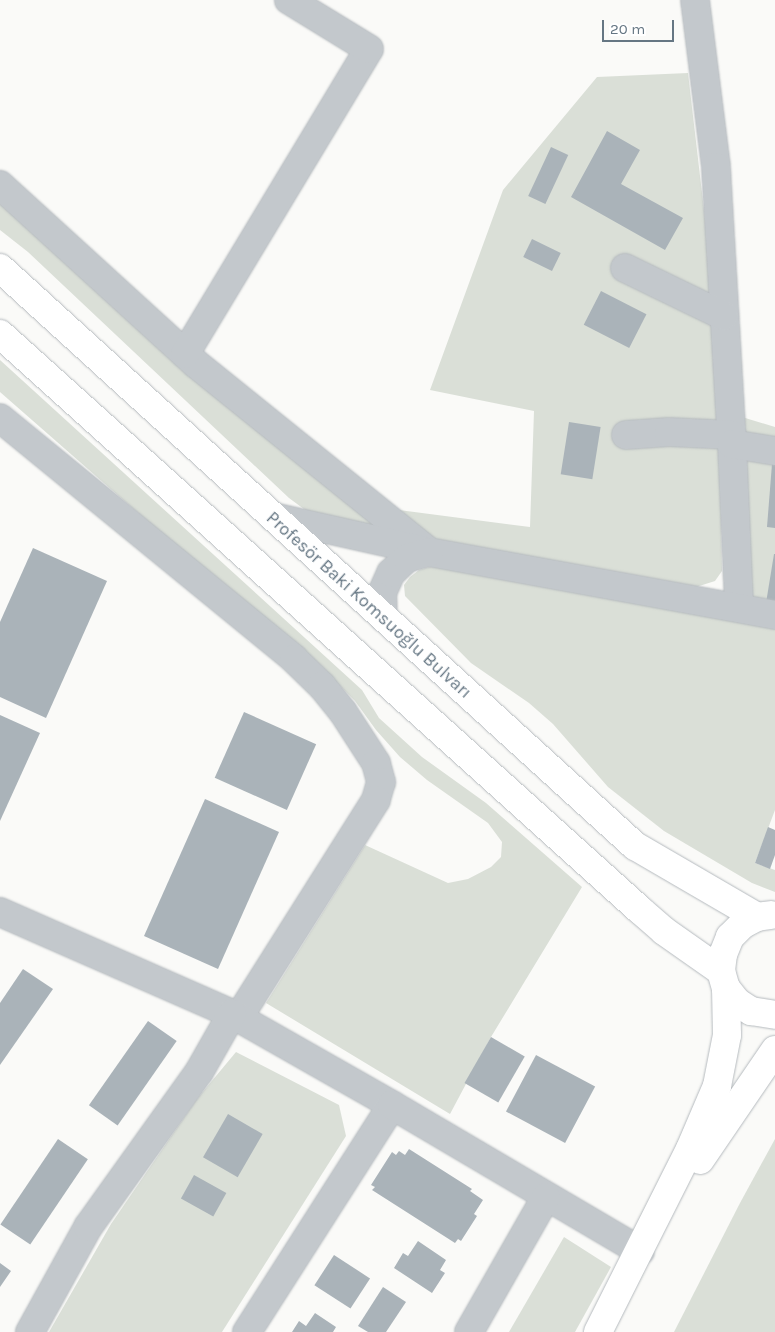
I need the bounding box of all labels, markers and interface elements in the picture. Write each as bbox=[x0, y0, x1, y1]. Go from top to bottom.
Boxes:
scale bar bbox=[605, 10, 678, 42]
text: 20 m bbox=[610, 20, 645, 38]
street label: Profesör Baki Komsuoğlu Bulvarı bbox=[262, 507, 476, 703]

